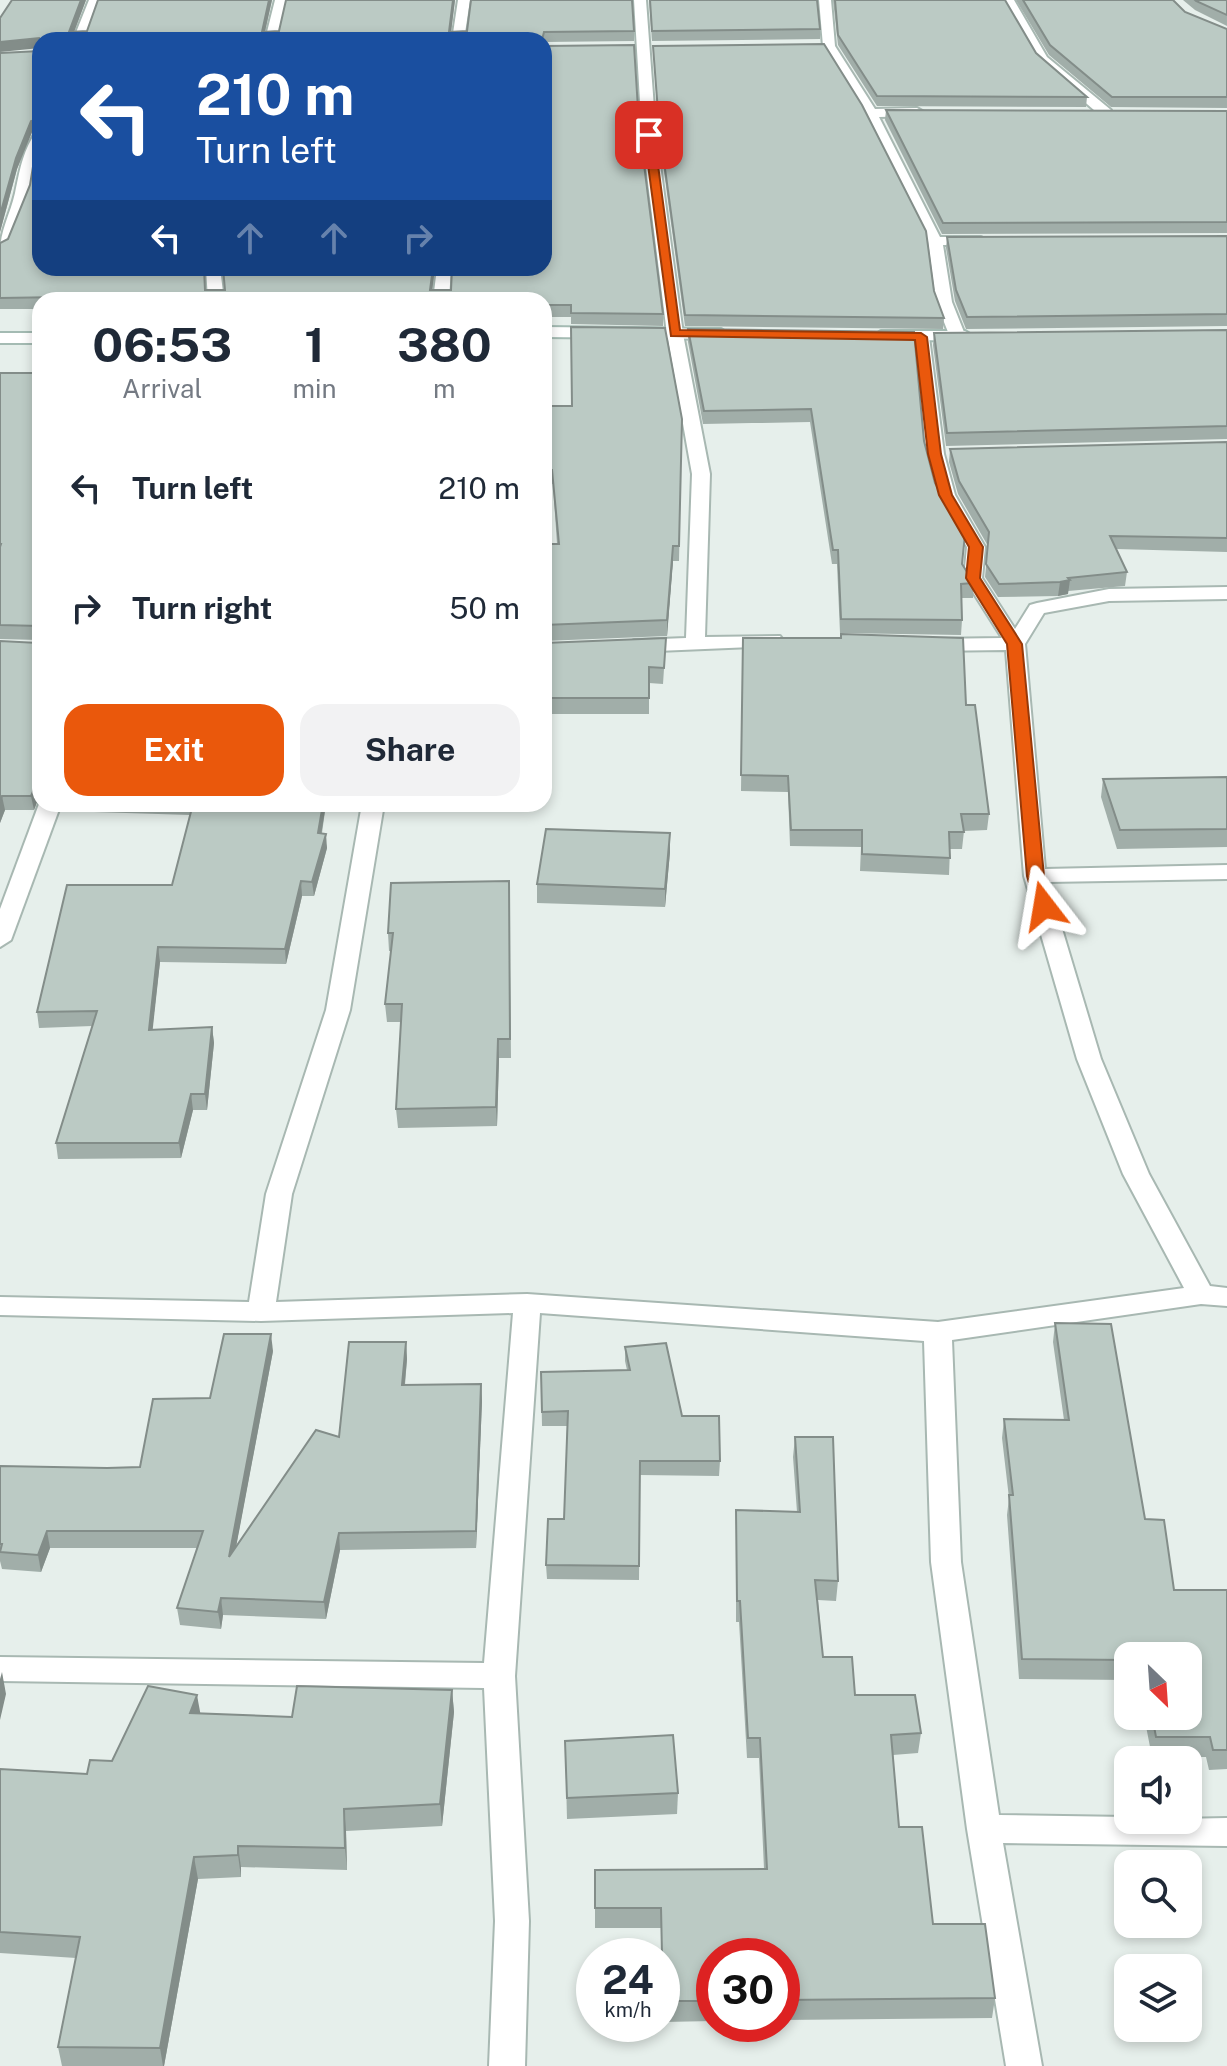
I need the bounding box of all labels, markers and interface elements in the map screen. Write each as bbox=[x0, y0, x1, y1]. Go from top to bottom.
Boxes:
text: 210 m bbox=[196, 62, 354, 128]
icon: left bbox=[64, 64, 168, 168]
pin bbox=[615, 101, 683, 169]
icon: arrive bbox=[627, 113, 671, 157]
text: Turn left bbox=[196, 129, 337, 171]
icon: left bbox=[144, 216, 188, 260]
icon: ahead bbox=[228, 216, 272, 260]
icon: ahead bbox=[312, 216, 356, 260]
icon: right bbox=[396, 216, 440, 260]
text: 06:53 bbox=[92, 316, 232, 373]
text: 1 bbox=[304, 316, 325, 373]
text: 380 bbox=[397, 316, 492, 373]
text: Arrival bbox=[122, 373, 202, 404]
text: min bbox=[292, 373, 337, 404]
text: m bbox=[433, 373, 456, 404]
icon: left bbox=[64, 466, 108, 510]
text: Turn left bbox=[132, 470, 253, 506]
text: 210 m bbox=[438, 470, 520, 506]
icon: right bbox=[64, 586, 108, 630]
text: Turn right bbox=[132, 590, 272, 626]
text: 50 m bbox=[449, 590, 520, 626]
button: Exit bbox=[64, 704, 284, 796]
button: Share bbox=[300, 704, 520, 796]
position arrow bbox=[1002, 864, 1086, 948]
north arrow bbox=[1114, 1642, 1202, 1730]
map controls bbox=[1114, 1642, 1202, 2042]
button: sound bbox=[1114, 1746, 1202, 1834]
button: search bbox=[1114, 1850, 1202, 1938]
speed limit sign: 30 bbox=[696, 1938, 800, 2042]
button: layers bbox=[1114, 1954, 1202, 2042]
text: 24 bbox=[602, 1956, 654, 2003]
text: km/h bbox=[604, 1998, 652, 2022]

